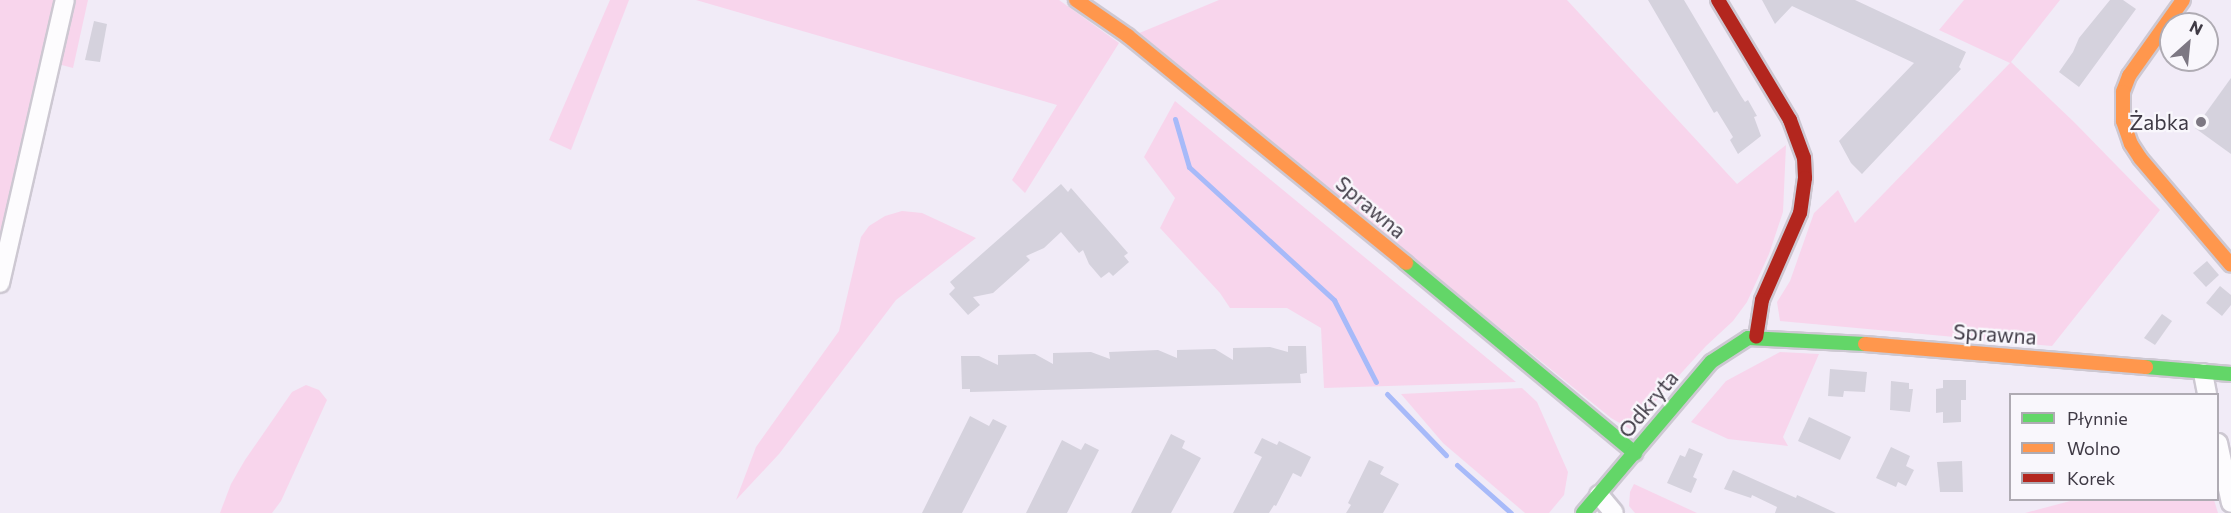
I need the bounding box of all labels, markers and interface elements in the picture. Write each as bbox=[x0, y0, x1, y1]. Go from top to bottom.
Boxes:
north arrow bbox=[2159, 12, 2219, 72]
text: N bbox=[2187, 16, 2206, 38]
place label: Żabka bbox=[2129, 109, 2189, 135]
marker: Żabka bbox=[2194, 115, 2208, 129]
street label: Sprawna bbox=[1331, 171, 1411, 243]
street label: Sprawna bbox=[1952, 319, 2038, 349]
street label: Odkryta bbox=[1613, 365, 1683, 443]
legend bbox=[2009, 393, 2219, 501]
text: Płynnie bbox=[2067, 407, 2128, 429]
text: Wolno bbox=[2067, 437, 2121, 459]
text: Korek bbox=[2067, 467, 2115, 489]

